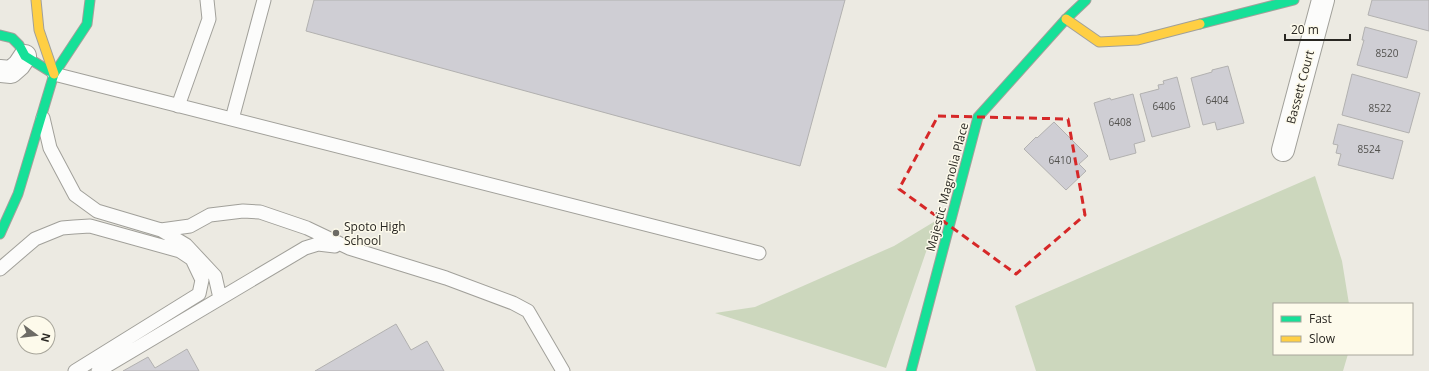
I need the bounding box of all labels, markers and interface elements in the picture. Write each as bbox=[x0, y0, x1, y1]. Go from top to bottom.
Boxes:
scale bar bbox=[1285, 16, 1350, 42]
text: 20 m bbox=[1291, 21, 1319, 38]
house number: 8520 bbox=[1376, 46, 1399, 60]
street label: Bassett Court bbox=[1282, 48, 1318, 126]
house number: 6404 bbox=[1206, 93, 1229, 107]
house number: 6406 bbox=[1153, 99, 1176, 113]
house number: 8522 bbox=[1369, 101, 1392, 115]
house number: 6408 bbox=[1109, 115, 1132, 129]
street label: Majestic Magnolia Place bbox=[922, 120, 972, 253]
house number: 8524 bbox=[1358, 142, 1381, 156]
house number: 6410 bbox=[1049, 153, 1072, 167]
place label: Spoto High School bbox=[344, 218, 406, 249]
marker: Spoto High School bbox=[331, 228, 341, 238]
legend bbox=[1273, 303, 1413, 355]
text: Fast bbox=[1309, 310, 1332, 327]
north arrow bbox=[16, 315, 56, 355]
text: Slow bbox=[1309, 330, 1336, 347]
text: N bbox=[38, 331, 55, 344]

